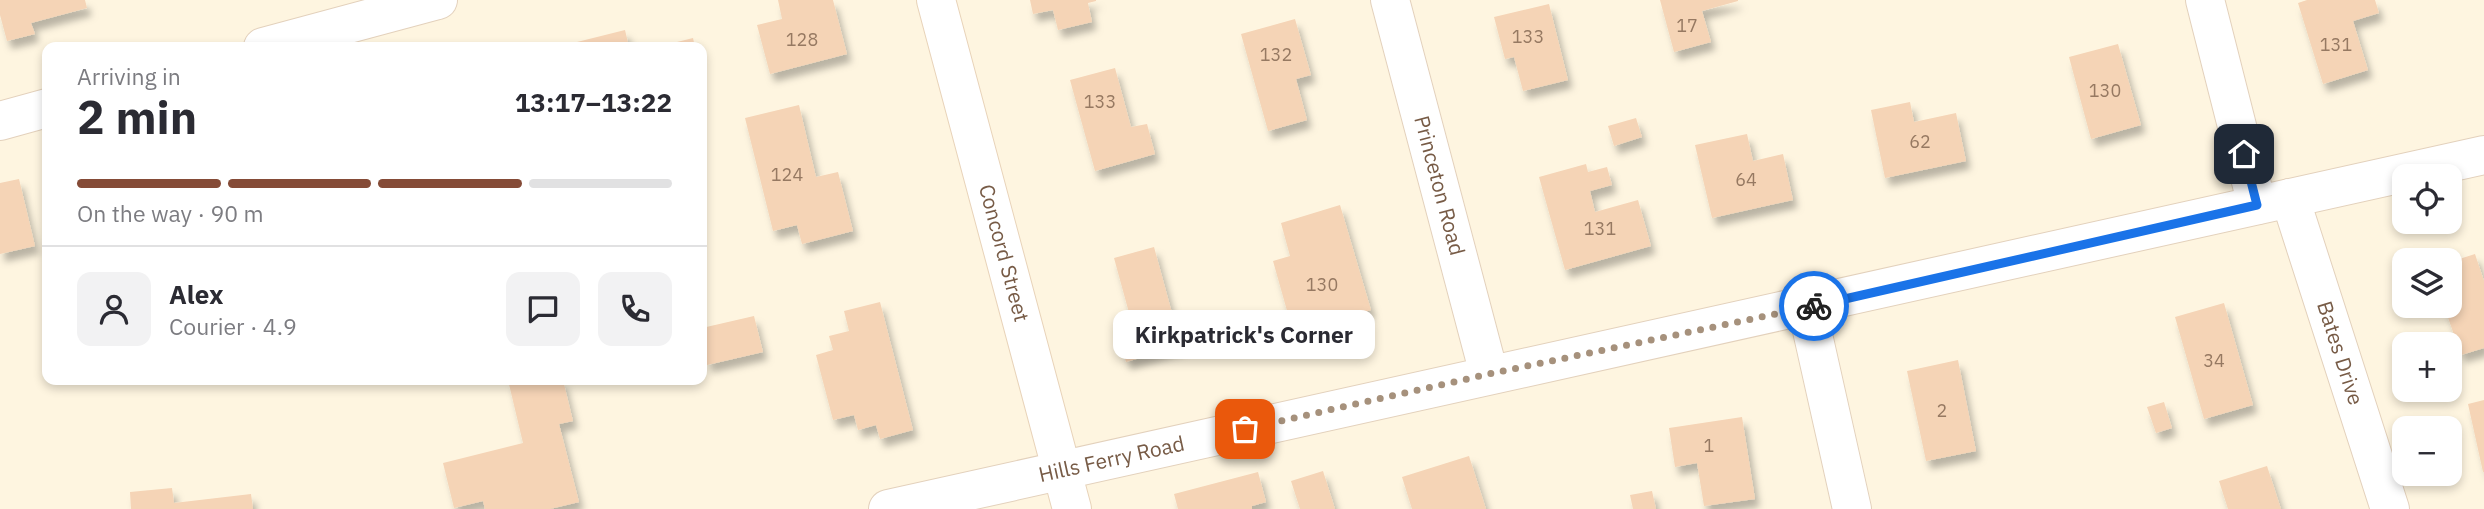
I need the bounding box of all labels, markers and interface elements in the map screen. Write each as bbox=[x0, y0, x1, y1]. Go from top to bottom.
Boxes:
house number: 17 bbox=[1676, 14, 1698, 37]
house number: 133 bbox=[1512, 25, 1544, 48]
house number: 128 bbox=[786, 28, 818, 51]
house number: 131 bbox=[2320, 33, 2352, 56]
house number: 132 bbox=[1260, 43, 1292, 66]
text: Arriving in bbox=[77, 61, 181, 91]
house number: 130 bbox=[2089, 79, 2121, 102]
text: 13:17–13:22 bbox=[515, 85, 672, 119]
text: 2 min bbox=[77, 87, 197, 147]
house number: 133 bbox=[1084, 90, 1116, 113]
street label: Princeton Road bbox=[1408, 112, 1472, 258]
pin bbox=[2214, 124, 2274, 184]
house number: 62 bbox=[1909, 130, 1931, 153]
icon: home bbox=[2225, 135, 2263, 173]
house number: 124 bbox=[771, 163, 803, 186]
map controls bbox=[2392, 164, 2462, 486]
button: locate bbox=[2392, 164, 2462, 234]
house number: 64 bbox=[1735, 168, 1757, 191]
street label: Concord Street bbox=[973, 181, 1036, 325]
text: On the way · 90 m bbox=[77, 198, 264, 228]
house number: 131 bbox=[1584, 217, 1616, 240]
button: layers bbox=[2392, 248, 2462, 318]
courier bbox=[1779, 271, 1849, 341]
button: person bbox=[77, 272, 151, 346]
button: chat bbox=[506, 272, 580, 346]
button: phone bbox=[598, 272, 672, 346]
house number: 130 bbox=[1306, 273, 1338, 296]
text: Alex bbox=[169, 277, 223, 311]
icon: bike bbox=[1795, 287, 1833, 325]
street label: Bates Drive bbox=[2311, 297, 2371, 408]
callout: Kirkpatrick's Corner bbox=[1114, 310, 1376, 359]
text: Courier · 4.9 bbox=[169, 311, 297, 341]
text: Kirkpatrick's Corner bbox=[1135, 319, 1353, 349]
button: + bbox=[2392, 332, 2462, 402]
house number: 34 bbox=[2203, 349, 2225, 372]
pin bbox=[1215, 399, 1275, 459]
house number: 2 bbox=[1937, 399, 1947, 422]
icon: bag bbox=[1226, 410, 1264, 448]
button: − bbox=[2392, 416, 2462, 486]
street label: Hills Ferry Road bbox=[1036, 429, 1187, 488]
house number: 1 bbox=[1704, 434, 1714, 457]

